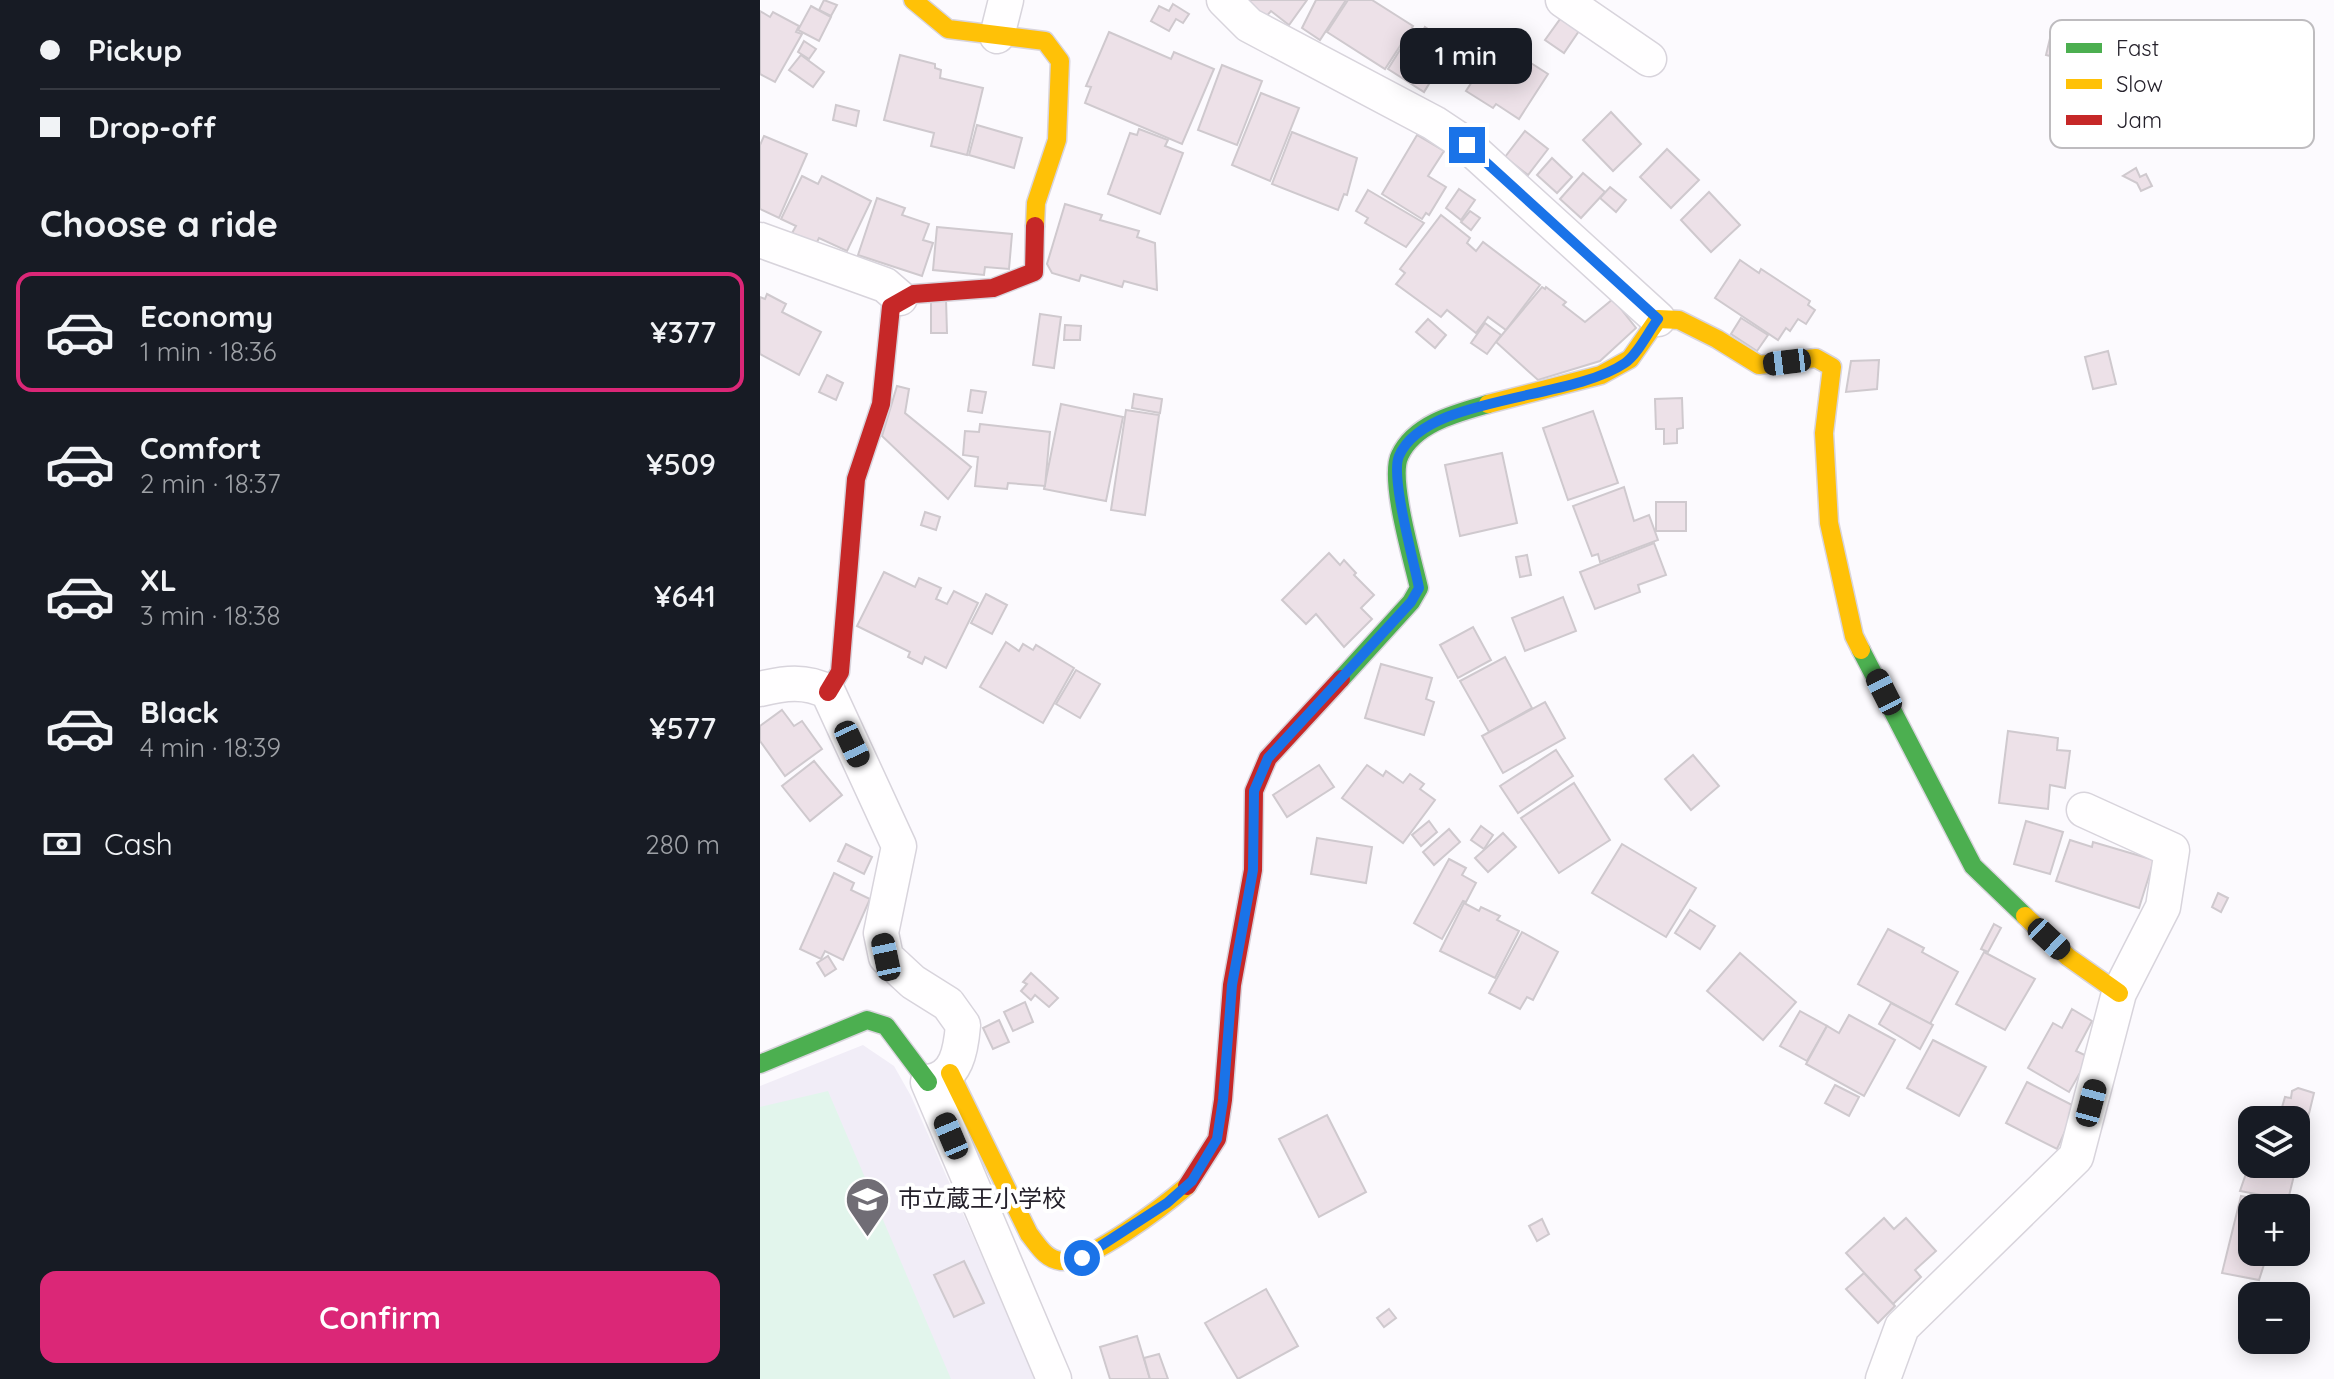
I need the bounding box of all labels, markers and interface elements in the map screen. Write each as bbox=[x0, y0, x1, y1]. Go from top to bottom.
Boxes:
legend bbox=[2050, 20, 2314, 148]
callout: 1 min bbox=[1401, 29, 1533, 85]
text: Pickup bbox=[88, 31, 182, 69]
text: Fast bbox=[2116, 34, 2159, 62]
text: 1 min bbox=[1435, 39, 1497, 72]
text: Slow bbox=[2116, 70, 2163, 98]
text: Jam bbox=[2116, 106, 2162, 134]
text: Drop-off bbox=[88, 108, 216, 146]
route end bbox=[1449, 127, 1485, 163]
text: Choose a ride bbox=[40, 201, 278, 246]
icon: car bbox=[44, 296, 116, 368]
text: Economy bbox=[140, 297, 273, 335]
text: ¥377 bbox=[650, 313, 716, 351]
text: 1 min · 18:36 bbox=[140, 335, 276, 368]
car bbox=[1762, 347, 1812, 377]
icon: car bbox=[44, 428, 116, 500]
text: Comfort bbox=[140, 429, 261, 467]
text: ¥509 bbox=[646, 445, 716, 483]
text: 2 min · 18:37 bbox=[140, 467, 281, 500]
icon: car bbox=[44, 560, 116, 632]
text: XL bbox=[140, 561, 177, 599]
text: ¥641 bbox=[654, 577, 716, 615]
text: 3 min · 18:38 bbox=[140, 599, 280, 632]
car bbox=[1862, 665, 1906, 719]
icon: car bbox=[44, 692, 116, 764]
text: Black bbox=[140, 693, 219, 731]
text: ¥577 bbox=[649, 709, 716, 747]
car bbox=[831, 717, 873, 771]
text: 4 min · 18:39 bbox=[140, 731, 281, 764]
icon: cash bbox=[40, 822, 84, 866]
text: Cash bbox=[104, 825, 173, 863]
text: 280 m bbox=[645, 828, 720, 861]
car bbox=[2023, 914, 2075, 964]
car bbox=[869, 931, 903, 983]
car bbox=[2073, 1077, 2109, 1129]
map controls bbox=[2238, 1106, 2310, 1354]
button: layers bbox=[2238, 1106, 2310, 1178]
car bbox=[931, 1109, 971, 1163]
school or university icon: 市立蔵王小学校 bbox=[843, 1175, 891, 1238]
place label: 市立蔵王小学校 bbox=[898, 1183, 1066, 1213]
button: + bbox=[2238, 1194, 2310, 1266]
route start bbox=[1064, 1240, 1100, 1276]
button: Confirm bbox=[40, 1271, 720, 1363]
button: − bbox=[2238, 1282, 2310, 1354]

